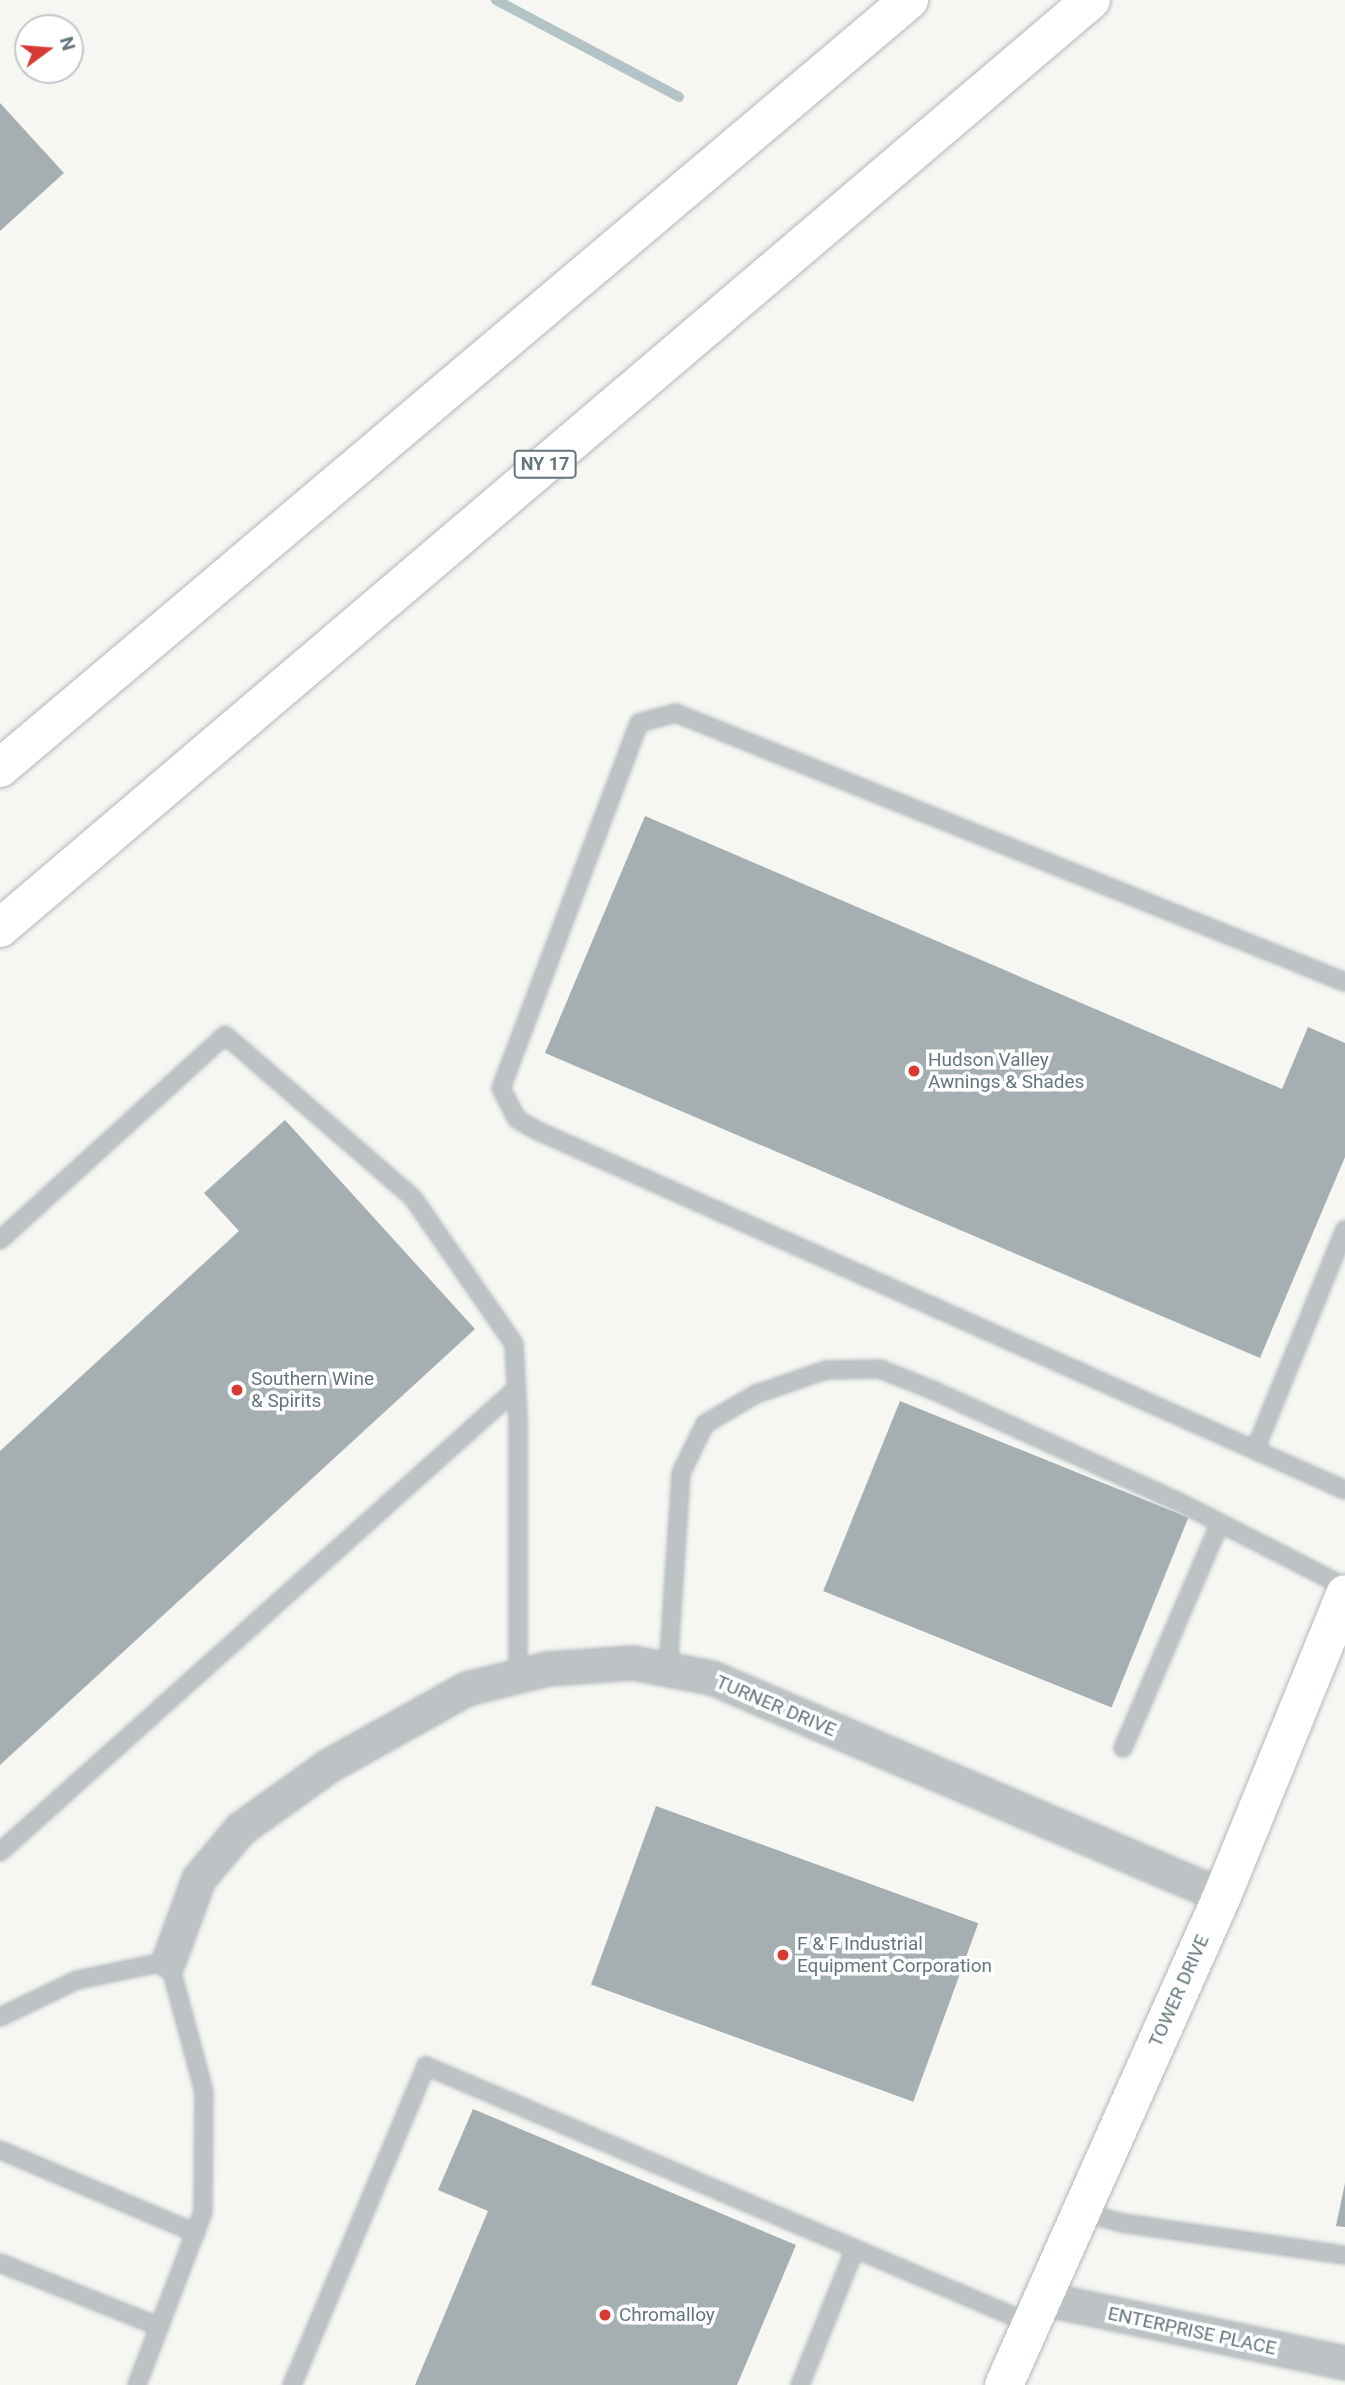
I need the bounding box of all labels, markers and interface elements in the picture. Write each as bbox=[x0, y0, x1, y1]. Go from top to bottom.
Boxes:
north arrow bbox=[14, 14, 84, 84]
text: N bbox=[55, 34, 81, 53]
road number: NY 17 bbox=[514, 450, 576, 478]
place label: Hudson Valley Awnings & Shades bbox=[928, 1049, 1084, 1093]
marker: Hudson Valley Awnings & Shades bbox=[906, 1063, 922, 1079]
place label: Southern Wine & Spirits bbox=[251, 1368, 374, 1412]
marker: Southern Wine & Spirits bbox=[229, 1382, 245, 1398]
street label: TURNER DRIVE bbox=[712, 1670, 840, 1742]
street label: TOWER DRIVE bbox=[1144, 1931, 1214, 2051]
place label: F & F Industrial Equipment Corporation bbox=[797, 1933, 992, 1977]
marker: F & F Industrial Equipment Corporation bbox=[775, 1947, 791, 1963]
street label: ENTERPRISE PLACE bbox=[1106, 2302, 1278, 2360]
place label: Chromalloy bbox=[619, 2304, 715, 2326]
marker: Chromalloy bbox=[597, 2307, 613, 2323]

